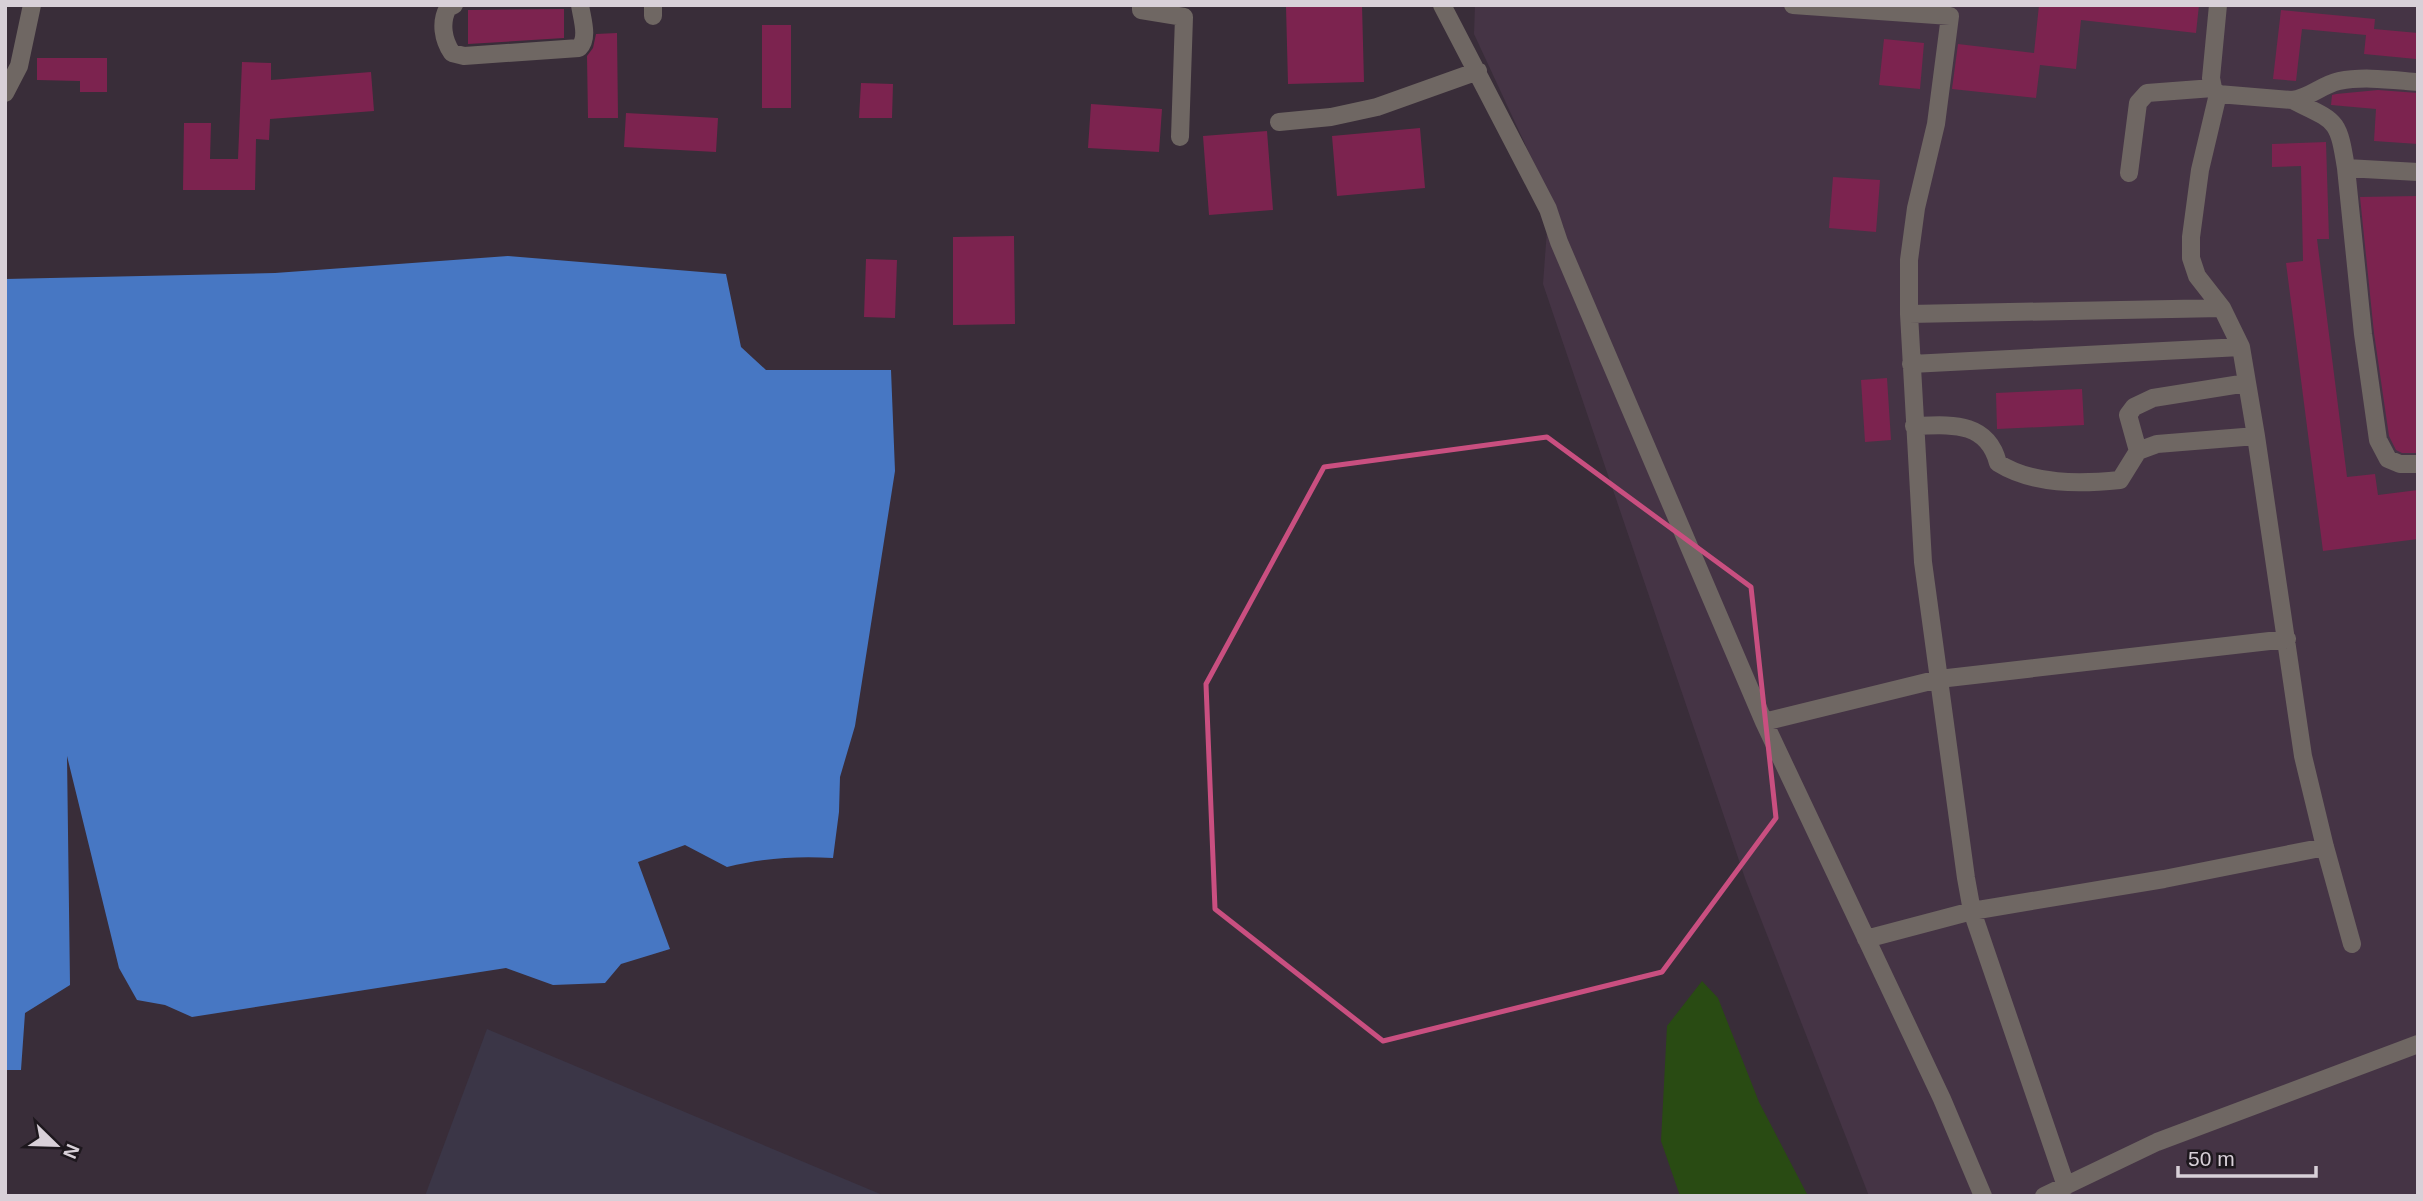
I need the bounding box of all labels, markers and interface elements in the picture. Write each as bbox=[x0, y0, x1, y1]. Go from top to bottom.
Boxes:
north arrow bbox=[21, 1110, 91, 1180]
scale bar bbox=[2178, 1134, 2316, 1178]
text: N bbox=[59, 1141, 84, 1162]
text: 50 m bbox=[2188, 1147, 2235, 1170]

